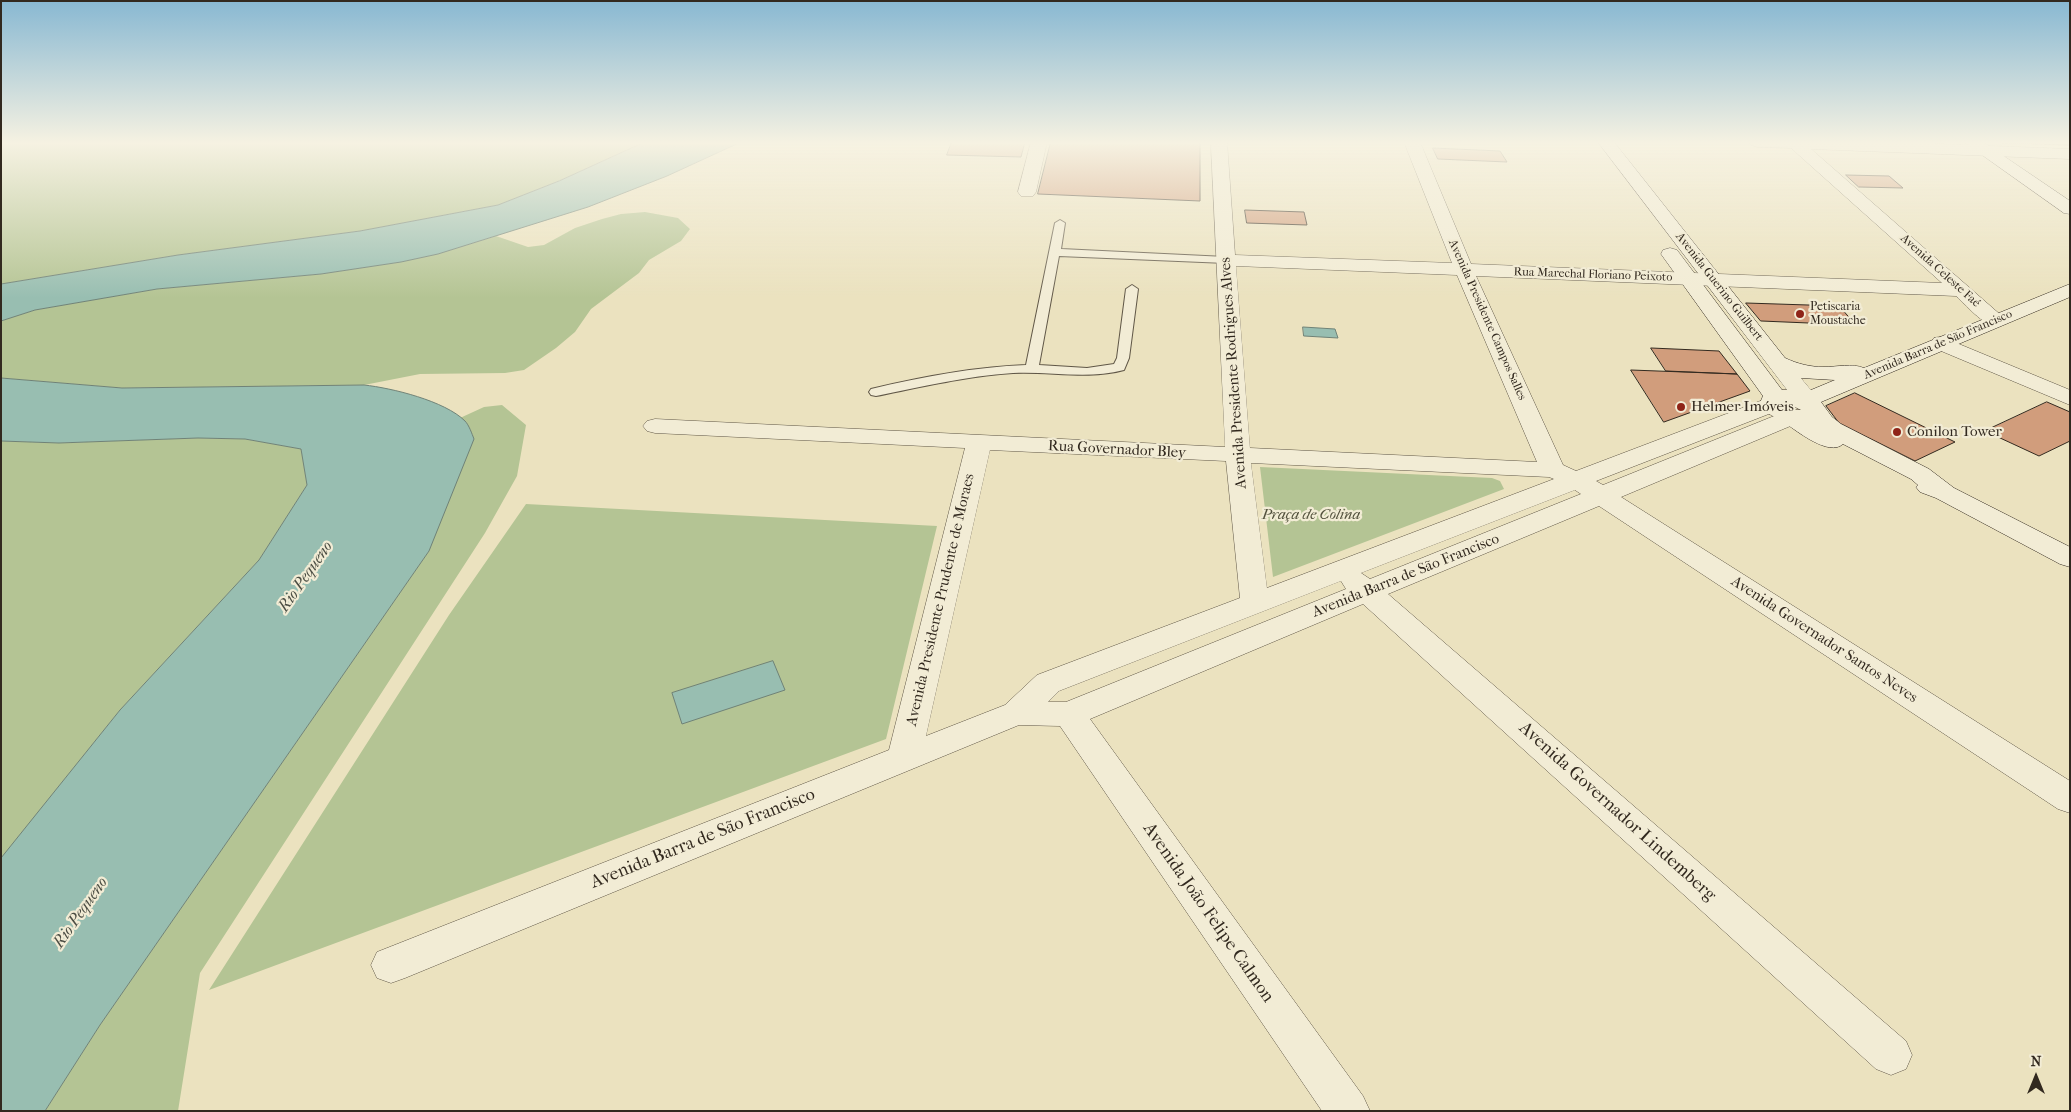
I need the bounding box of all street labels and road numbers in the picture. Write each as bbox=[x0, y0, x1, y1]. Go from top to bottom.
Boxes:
street label: Avenida Guerino Guilbert bbox=[1672, 230, 1766, 344]
street label: Avenida Celeste Faé bbox=[1897, 231, 1983, 311]
street label: Avenida Presidente Campos Salles bbox=[1445, 237, 1529, 403]
street label: Avenida Presidente Rodrigues Alves bbox=[1217, 257, 1251, 489]
street label: Rua Marechal Floriano Peixoto bbox=[1513, 265, 1673, 285]
street label: Avenida Barra de São Francisco bbox=[1862, 307, 2014, 383]
street label: Rua Governador Bley bbox=[1048, 437, 1186, 463]
street label: Avenida Presidente Prudente de Moraes bbox=[903, 472, 979, 728]
street label: Avenida Barra de São Francisco bbox=[1310, 530, 1502, 622]
street label: Avenida Governador Santos Neves bbox=[1727, 573, 1921, 707]
street label: Avenida Governador Lindemberg bbox=[1514, 718, 1720, 906]
street label: Avenida Barra de São Francisco bbox=[588, 784, 818, 894]
street label: Avenida João Felipe Calmon bbox=[1138, 819, 1278, 1007]

